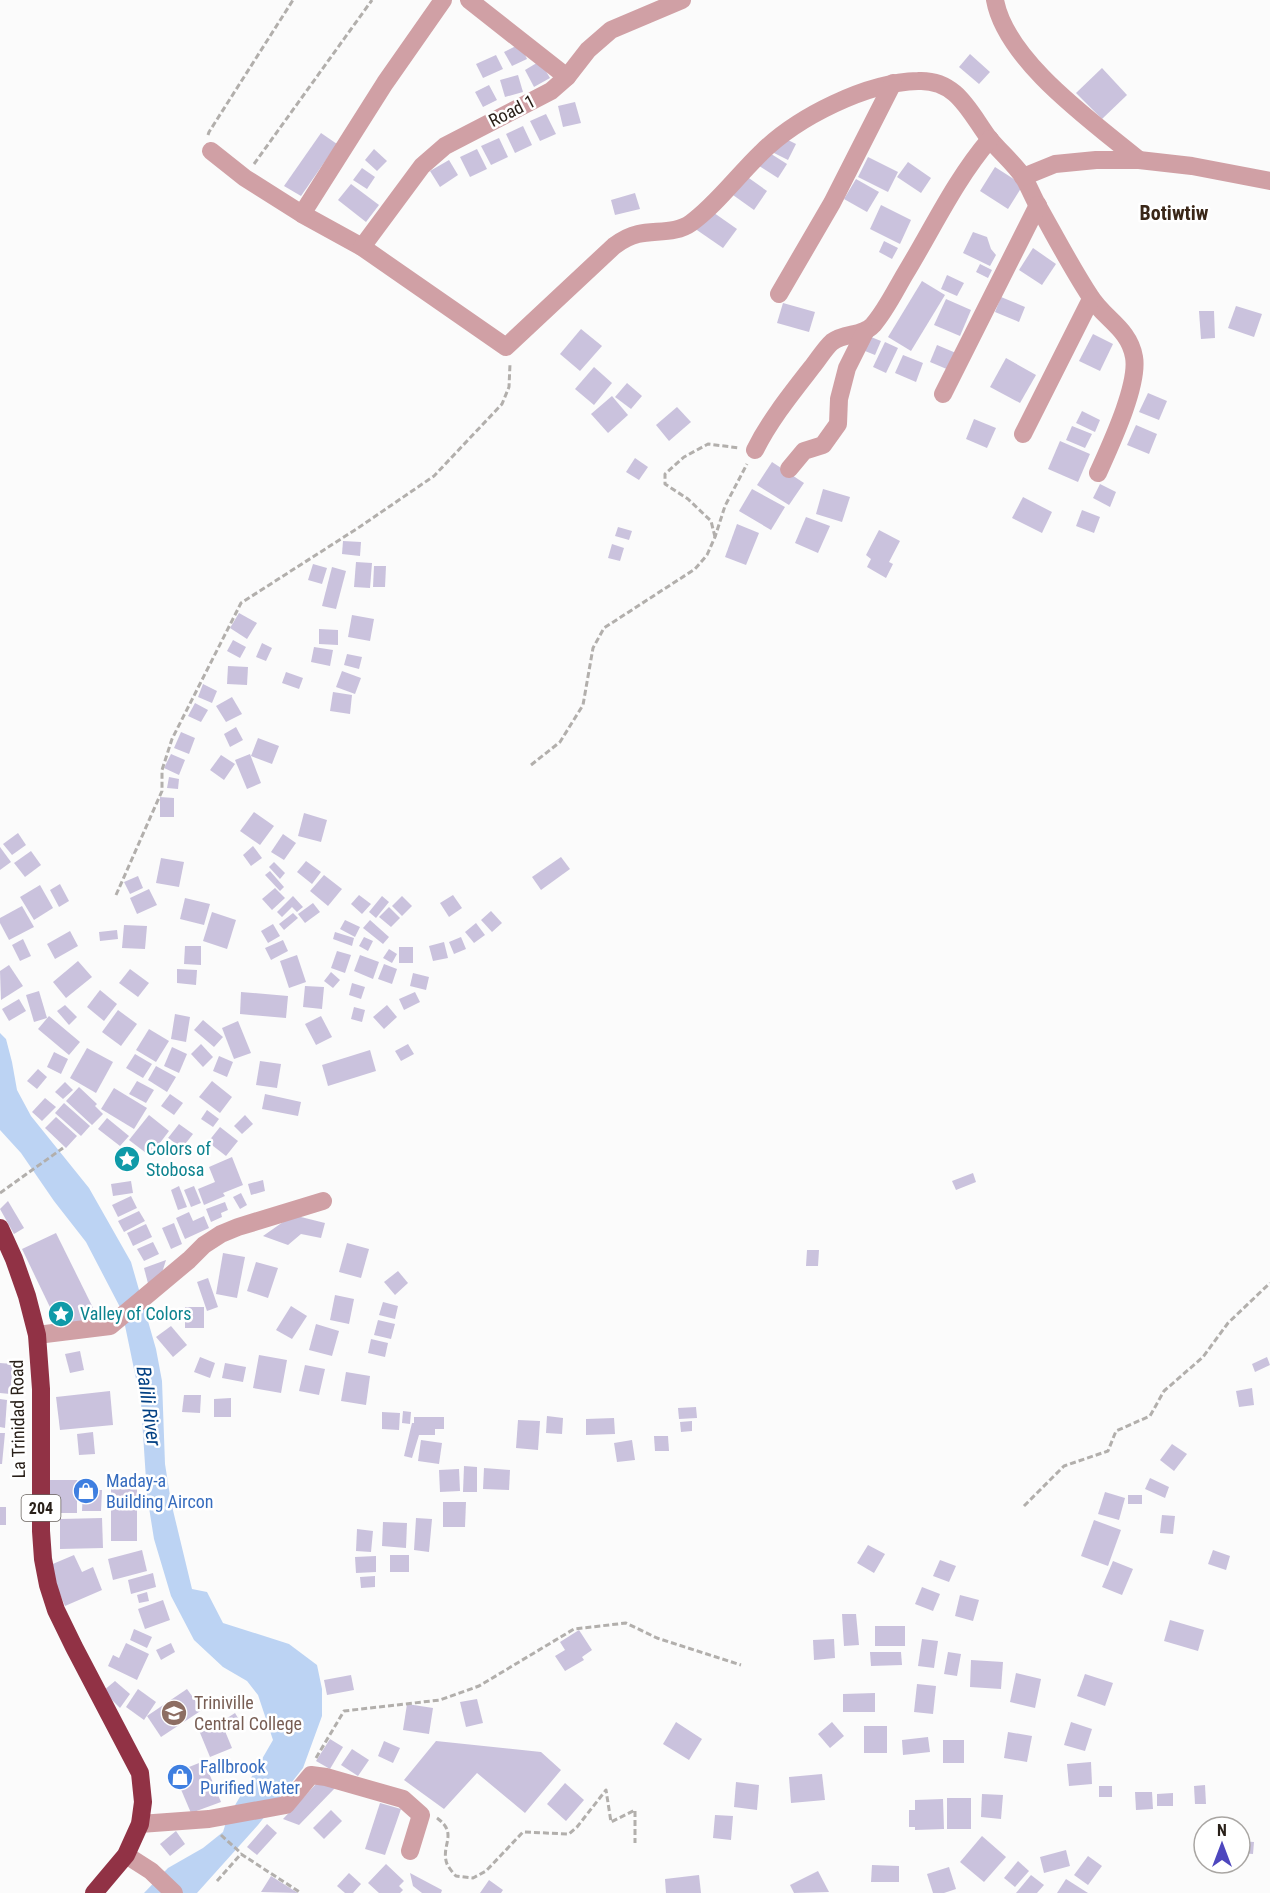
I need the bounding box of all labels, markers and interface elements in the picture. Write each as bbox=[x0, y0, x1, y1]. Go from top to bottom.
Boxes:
street label: Road 1 bbox=[485, 90, 538, 131]
district label: Botiwtiw bbox=[1140, 201, 1209, 225]
place label: Colors of Stobosa bbox=[146, 1138, 211, 1180]
place icon: Colors of Stobosa bbox=[112, 1144, 142, 1174]
place icon: Valley of Colors bbox=[46, 1299, 76, 1329]
place label: Valley of Colors bbox=[80, 1303, 191, 1324]
street label: La Trinidad Road bbox=[6, 1359, 29, 1479]
water label: Balili River bbox=[132, 1365, 167, 1448]
place label: Maday-a Building Aircon bbox=[106, 1470, 213, 1512]
shop icon: Maday-a Building Aircon bbox=[71, 1476, 101, 1506]
road number: 204 bbox=[22, 1495, 60, 1521]
place label: Triniville Central College bbox=[194, 1692, 302, 1734]
school or university icon: Triniville Central College bbox=[159, 1698, 189, 1728]
place label: Fallbrook Purified Water bbox=[200, 1756, 300, 1798]
shop icon: Fallbrook Purified Water bbox=[165, 1762, 195, 1792]
north arrow bbox=[1192, 1815, 1252, 1875]
text: N bbox=[1217, 1821, 1227, 1840]

